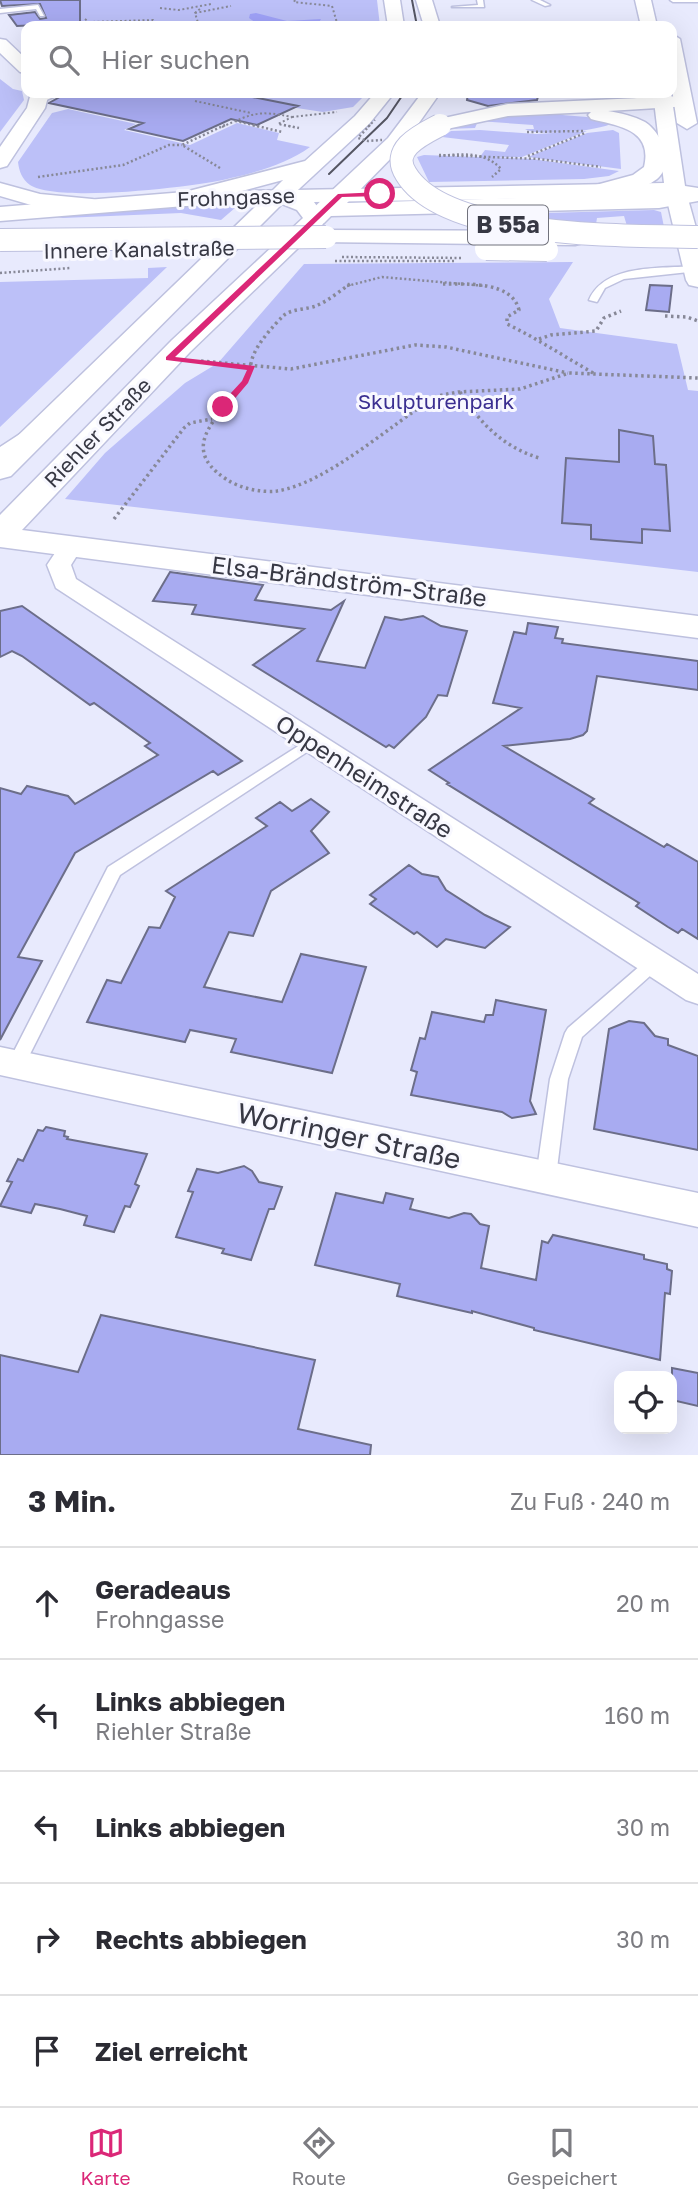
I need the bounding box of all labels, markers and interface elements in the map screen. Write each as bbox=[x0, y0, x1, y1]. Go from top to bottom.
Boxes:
search box bbox=[21, 21, 677, 98]
icon: search bbox=[45, 41, 83, 79]
text: Hier suchen bbox=[101, 44, 250, 75]
route start bbox=[364, 178, 395, 209]
street label: Frohngasse bbox=[176, 182, 295, 212]
road number: B 55a bbox=[468, 206, 548, 244]
street label: Innere Kanalstraße bbox=[43, 234, 235, 264]
street label: Riehler Straße bbox=[38, 372, 156, 493]
park label: Skulpturenpark bbox=[358, 388, 514, 414]
route end bbox=[207, 391, 238, 422]
street label: Elsa-Brändström-Straße bbox=[210, 549, 489, 612]
street label: Oppenheimstraße bbox=[271, 708, 459, 844]
street label: Worringer Straße bbox=[234, 1096, 464, 1175]
map controls bbox=[614, 1371, 677, 1434]
button: locate bbox=[614, 1371, 677, 1434]
text: 3 Min. bbox=[28, 1483, 116, 1519]
text: Zu Fuß · 240 m bbox=[510, 1487, 670, 1515]
text: Geradeaus bbox=[95, 1574, 231, 1605]
icon: ahead bbox=[28, 1584, 66, 1622]
text: 20 m bbox=[616, 1589, 670, 1617]
text: Frohngasse bbox=[95, 1605, 224, 1633]
text: Links abbiegen bbox=[95, 1686, 285, 1717]
icon: left bbox=[28, 1696, 66, 1734]
text: 160 m bbox=[605, 1701, 670, 1729]
text: Riehler Straße bbox=[95, 1717, 251, 1745]
icon: left bbox=[28, 1808, 66, 1846]
text: Links abbiegen bbox=[95, 1812, 285, 1843]
text: 30 m bbox=[616, 1813, 670, 1841]
icon: right bbox=[28, 1920, 66, 1958]
text: Rechts abbiegen bbox=[95, 1924, 307, 1955]
text: 30 m bbox=[616, 1925, 670, 1953]
icon: arrive bbox=[28, 2032, 66, 2070]
text: Ziel erreicht bbox=[95, 2036, 248, 2067]
tab: Karte bbox=[80, 2124, 131, 2189]
tab: Route bbox=[292, 2124, 346, 2189]
tab: Gespeichert bbox=[507, 2124, 617, 2189]

